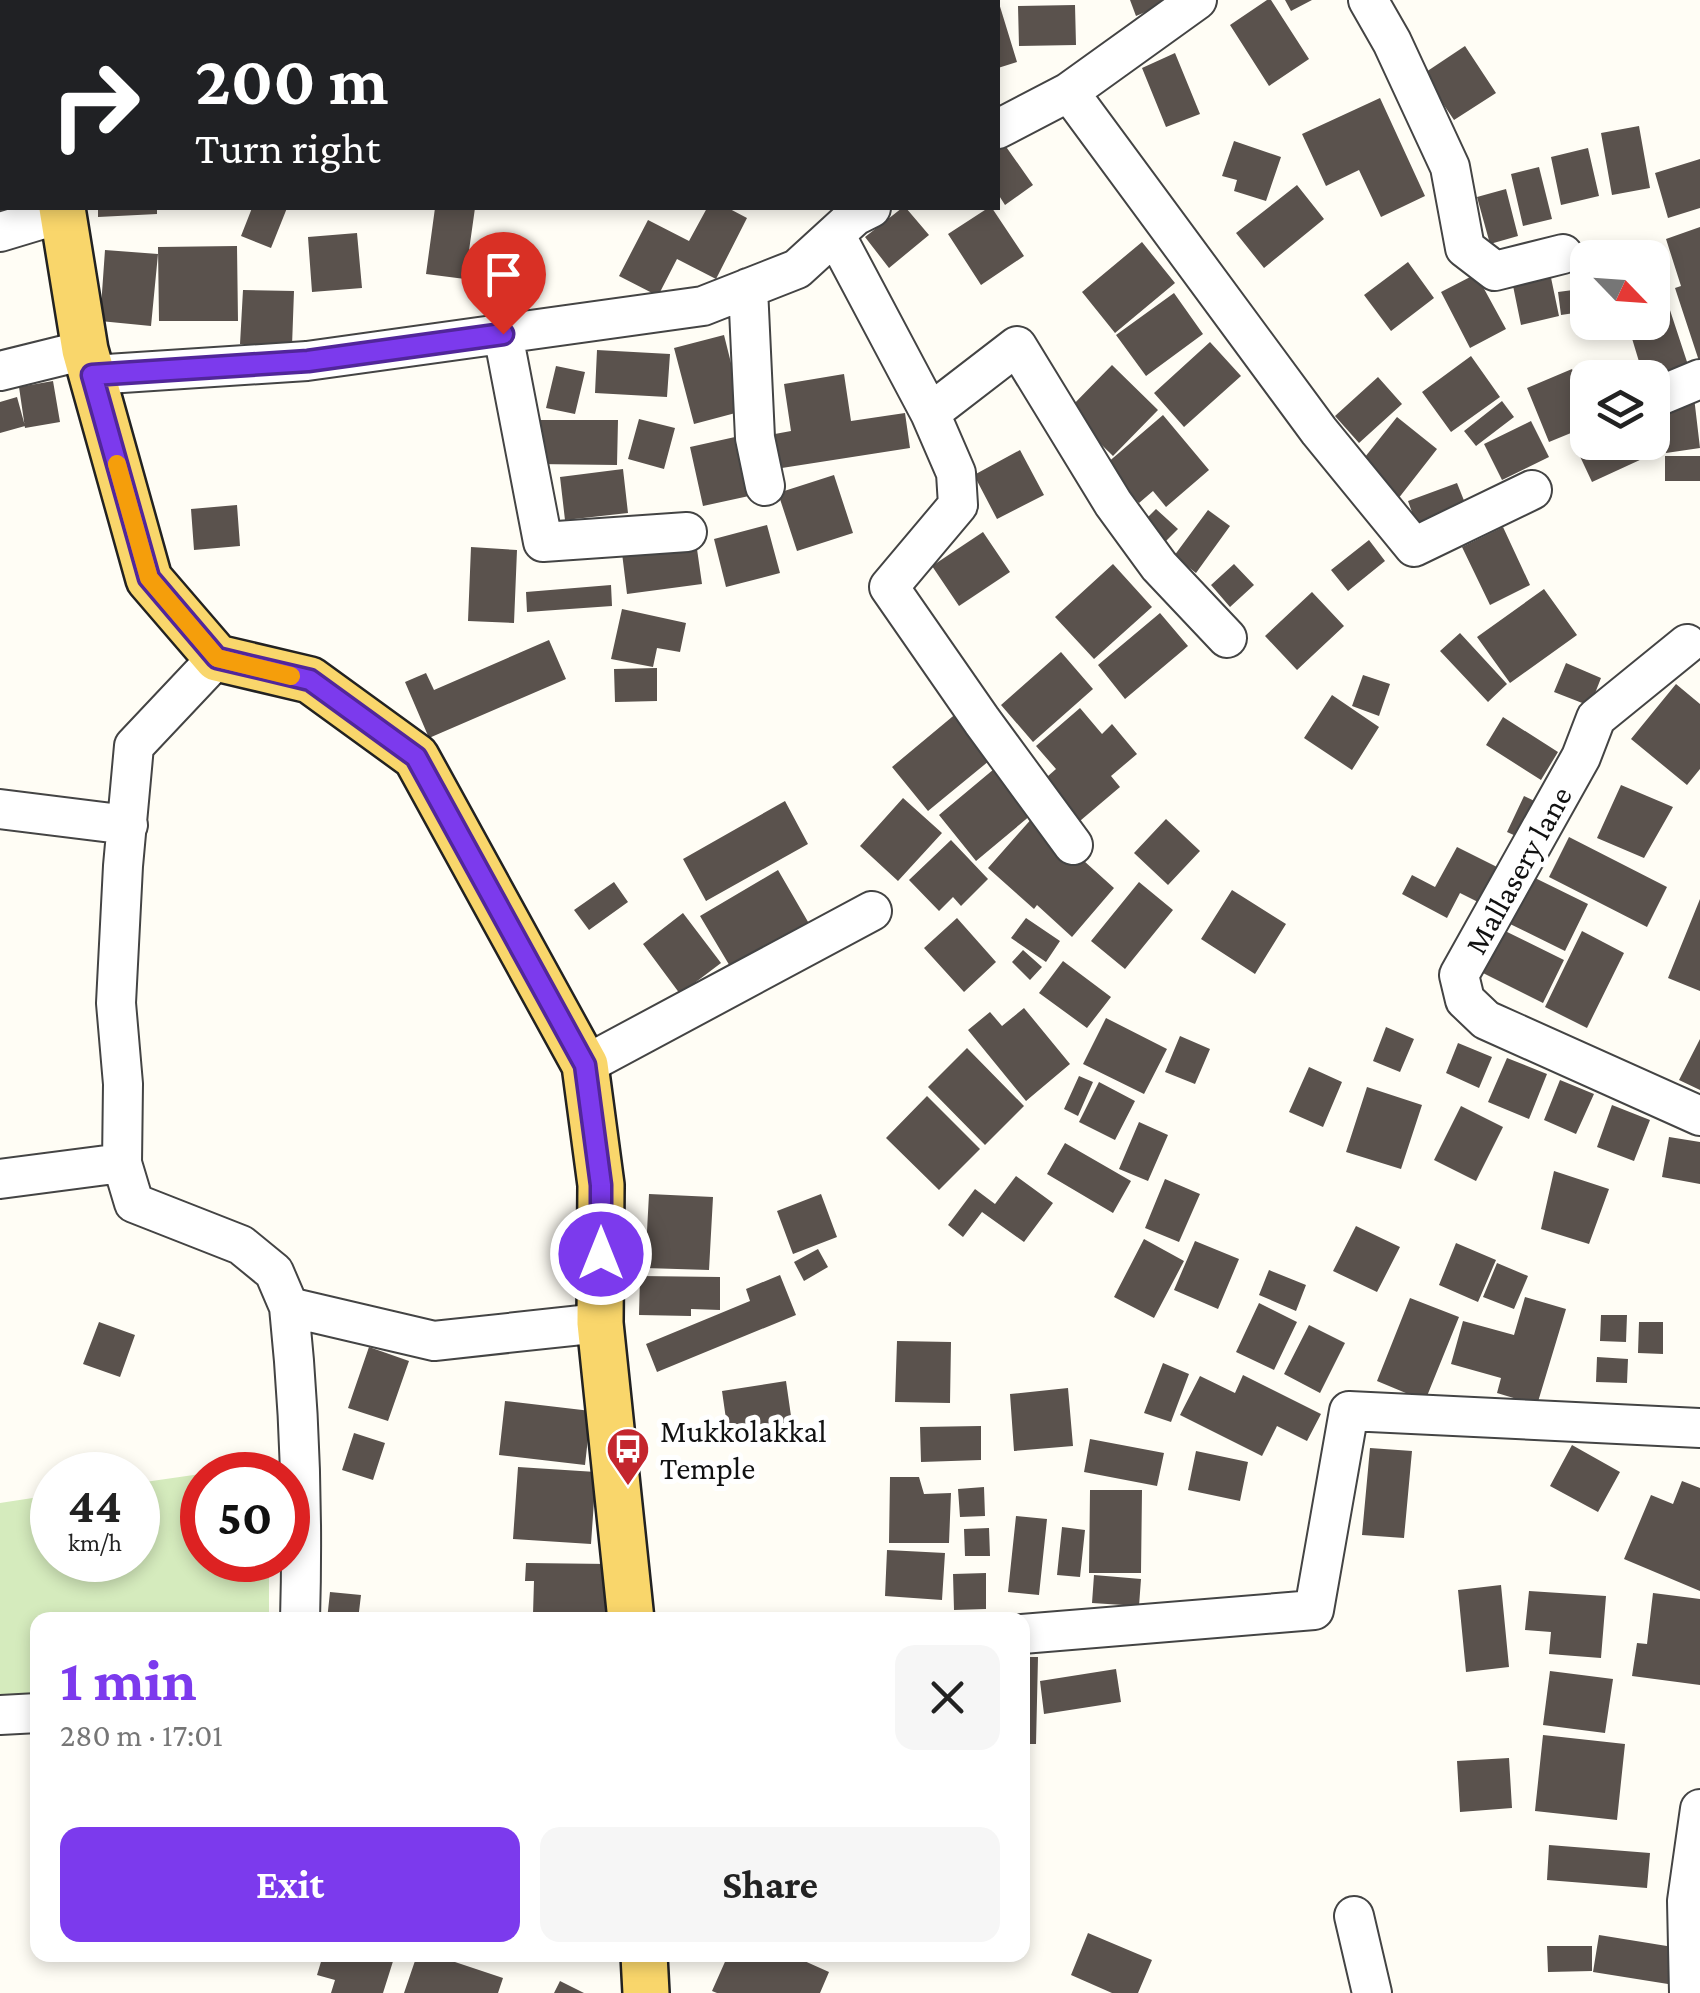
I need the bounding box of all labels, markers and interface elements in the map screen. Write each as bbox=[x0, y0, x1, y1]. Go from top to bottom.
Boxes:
icon: right bbox=[30, 40, 160, 170]
text: 200 m bbox=[195, 41, 388, 119]
text: Turn right bbox=[195, 123, 380, 173]
pin bbox=[461, 232, 546, 335]
north arrow bbox=[1570, 240, 1670, 340]
map controls bbox=[1570, 240, 1670, 460]
icon: arrive bbox=[476, 247, 531, 302]
button: layers bbox=[1570, 360, 1670, 460]
street label: Mallasery lane bbox=[1457, 780, 1579, 960]
position arrow bbox=[549, 1202, 653, 1306]
place label: Mukkolakkal Temple bbox=[660, 1413, 827, 1486]
bus stop icon: Mukkolakkal Temple bbox=[605, 1426, 651, 1487]
speed limit sign: 50 bbox=[180, 1452, 310, 1582]
text: 44 bbox=[68, 1477, 122, 1533]
text: km/h bbox=[68, 1529, 122, 1556]
button: close bbox=[895, 1645, 1000, 1750]
text: 1 min bbox=[60, 1646, 197, 1713]
text: 280 m · 17:01 bbox=[60, 1717, 223, 1753]
button: Exit bbox=[60, 1827, 520, 1942]
button: Share bbox=[540, 1827, 1000, 1942]

